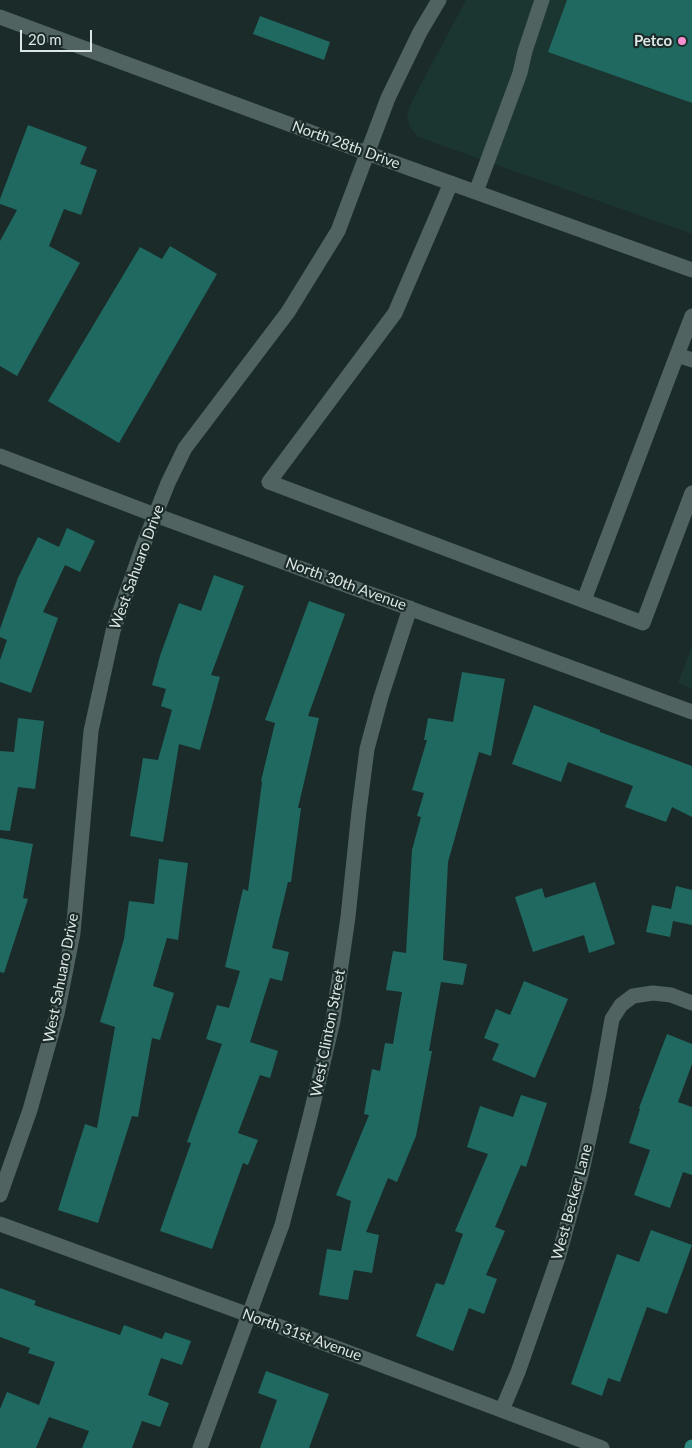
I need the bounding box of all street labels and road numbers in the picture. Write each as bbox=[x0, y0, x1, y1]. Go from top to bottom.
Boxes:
street label: North 28th Drive bbox=[290, 117, 402, 173]
street label: West Sahuaro Drive bbox=[106, 502, 168, 632]
street label: North 30th Avenue bbox=[283, 554, 409, 614]
street label: West Sahuaro Drive bbox=[40, 912, 82, 1044]
street label: West Clinton Street bbox=[307, 968, 349, 1098]
street label: West Becker Lane bbox=[548, 1142, 596, 1262]
street label: North 31st Avenue bbox=[240, 1305, 364, 1365]

